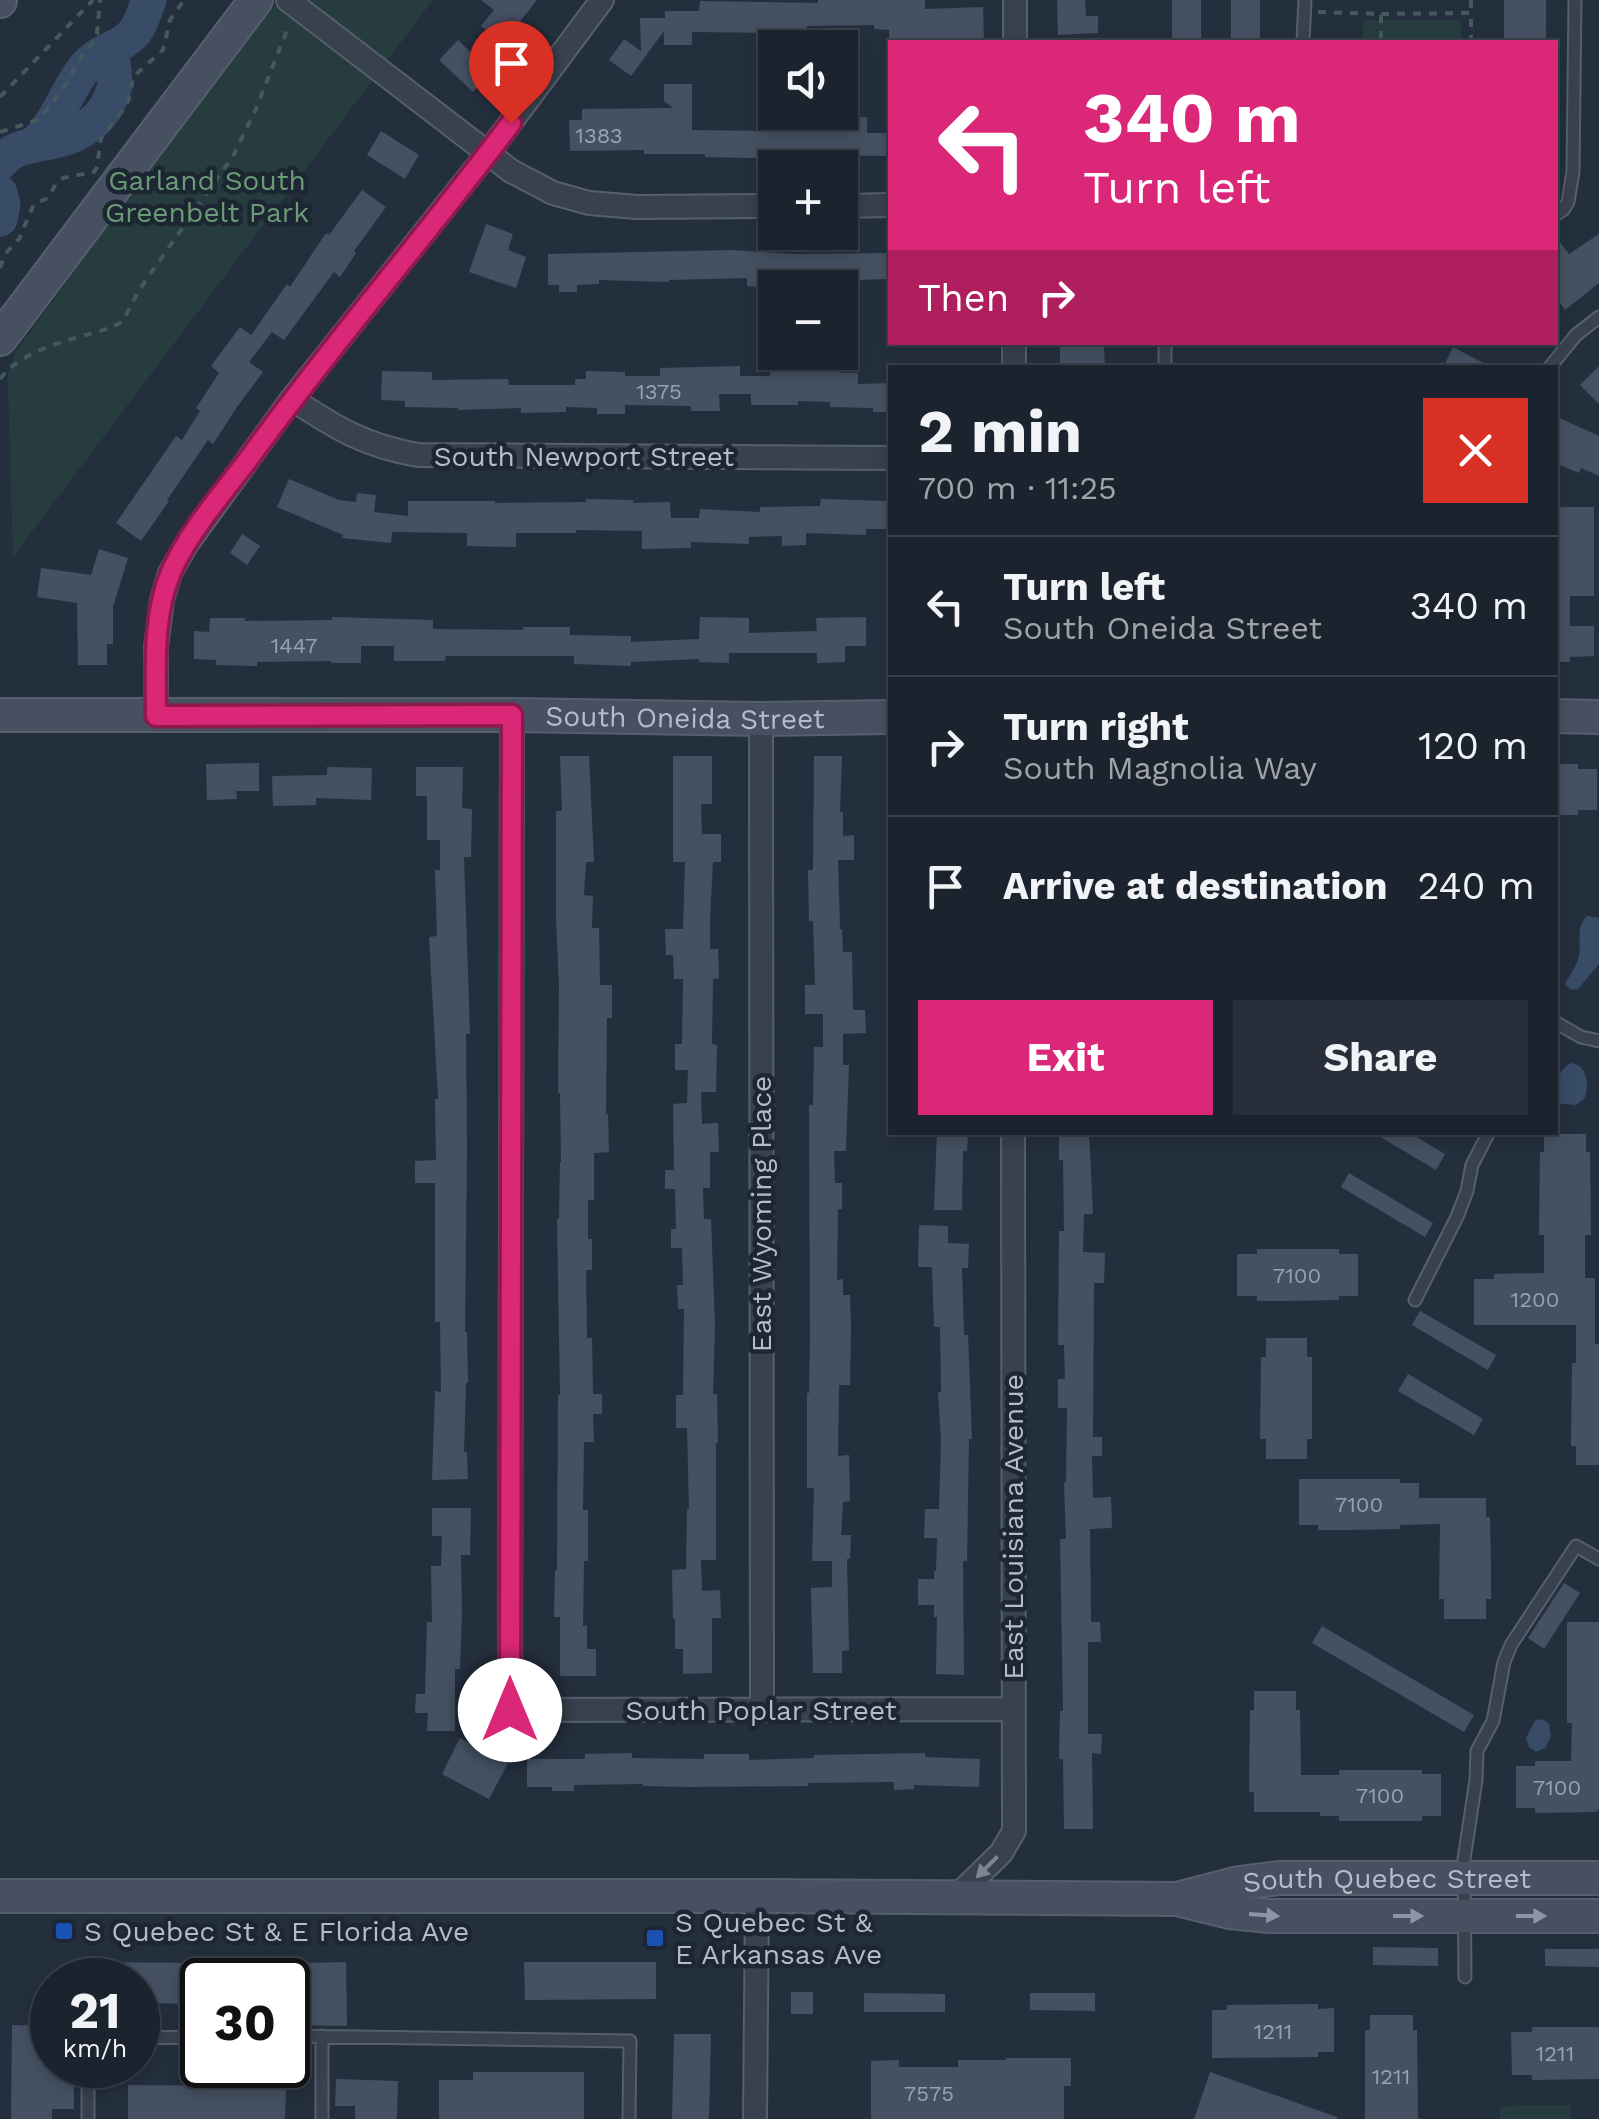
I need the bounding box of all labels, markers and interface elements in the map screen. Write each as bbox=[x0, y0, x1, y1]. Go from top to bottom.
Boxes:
pin bbox=[469, 21, 554, 124]
map controls bbox=[758, 30, 858, 370]
button: sound bbox=[758, 30, 858, 130]
icon: arrive bbox=[484, 36, 539, 91]
text: 340 m bbox=[1083, 77, 1301, 159]
icon: left bbox=[918, 80, 1048, 210]
house number: 1383 bbox=[575, 123, 623, 148]
button: + bbox=[758, 150, 858, 250]
text: Turn left bbox=[1083, 161, 1270, 214]
park label: Garland South Greenbelt Park bbox=[105, 164, 309, 229]
button: − bbox=[758, 270, 858, 370]
icon: right bbox=[1029, 270, 1084, 325]
text: Then bbox=[918, 276, 1009, 320]
house number: 1375 bbox=[636, 379, 682, 404]
text: 2 min bbox=[918, 396, 1082, 467]
button: close bbox=[1423, 398, 1528, 503]
street label: South Newport Street bbox=[434, 440, 735, 473]
text: 700 m · 11:25 bbox=[918, 469, 1117, 507]
text: Turn left bbox=[1003, 565, 1165, 609]
icon: left bbox=[918, 579, 973, 634]
text: 340 m bbox=[1410, 584, 1528, 628]
text: South Oneida Street bbox=[1003, 609, 1322, 647]
house number: 1447 bbox=[271, 633, 317, 658]
street label: South Oneida Street bbox=[545, 699, 825, 736]
text: Turn right bbox=[1003, 705, 1189, 749]
icon: right bbox=[918, 719, 973, 774]
text: 120 m bbox=[1418, 724, 1528, 768]
text: South Magnolia Way bbox=[1003, 749, 1317, 787]
icon: arrive bbox=[918, 859, 973, 914]
text: Arrive at destination bbox=[1003, 864, 1388, 908]
text: 240 m bbox=[1418, 864, 1535, 908]
button: Exit bbox=[918, 1000, 1213, 1115]
button: Share bbox=[1233, 1000, 1528, 1115]
street label: East Wyoming Place bbox=[745, 1076, 778, 1352]
house number: 7100 bbox=[1273, 1263, 1321, 1288]
house number: 1200 bbox=[1511, 1287, 1559, 1312]
street label: East Louisiana Avenue bbox=[997, 1374, 1030, 1680]
house number: 7100 bbox=[1335, 1492, 1383, 1517]
position arrow bbox=[458, 1658, 562, 1762]
street label: South Poplar Street bbox=[626, 1694, 897, 1727]
house number: 7100 bbox=[1533, 1775, 1581, 1800]
house number: 7100 bbox=[1356, 1783, 1404, 1808]
one-way arrow bbox=[976, 1854, 999, 1878]
street label: South Quebec Street bbox=[1241, 1862, 1531, 1899]
place label: S Quebec St & E Arkansas Ave bbox=[675, 1906, 882, 1971]
one-way arrow bbox=[1249, 1907, 1281, 1923]
one-way arrow bbox=[1393, 1908, 1425, 1924]
one-way arrow bbox=[1516, 1908, 1548, 1924]
place label: S Quebec St & E Florida Ave bbox=[84, 1915, 469, 1948]
marker: S Quebec St & E Florida Ave bbox=[53, 1920, 75, 1942]
marker: S Quebec St & E Arkansas Ave bbox=[644, 1927, 666, 1949]
speed limit sign: 30 bbox=[180, 1958, 310, 2088]
text: 21 bbox=[69, 1981, 121, 2040]
house number: 1211 bbox=[1254, 2019, 1292, 2044]
text: km/h bbox=[63, 2034, 127, 2063]
house number: 1211 bbox=[1536, 2041, 1574, 2066]
house number: 1211 bbox=[1372, 2064, 1410, 2089]
house number: 7575 bbox=[904, 2081, 954, 2106]

